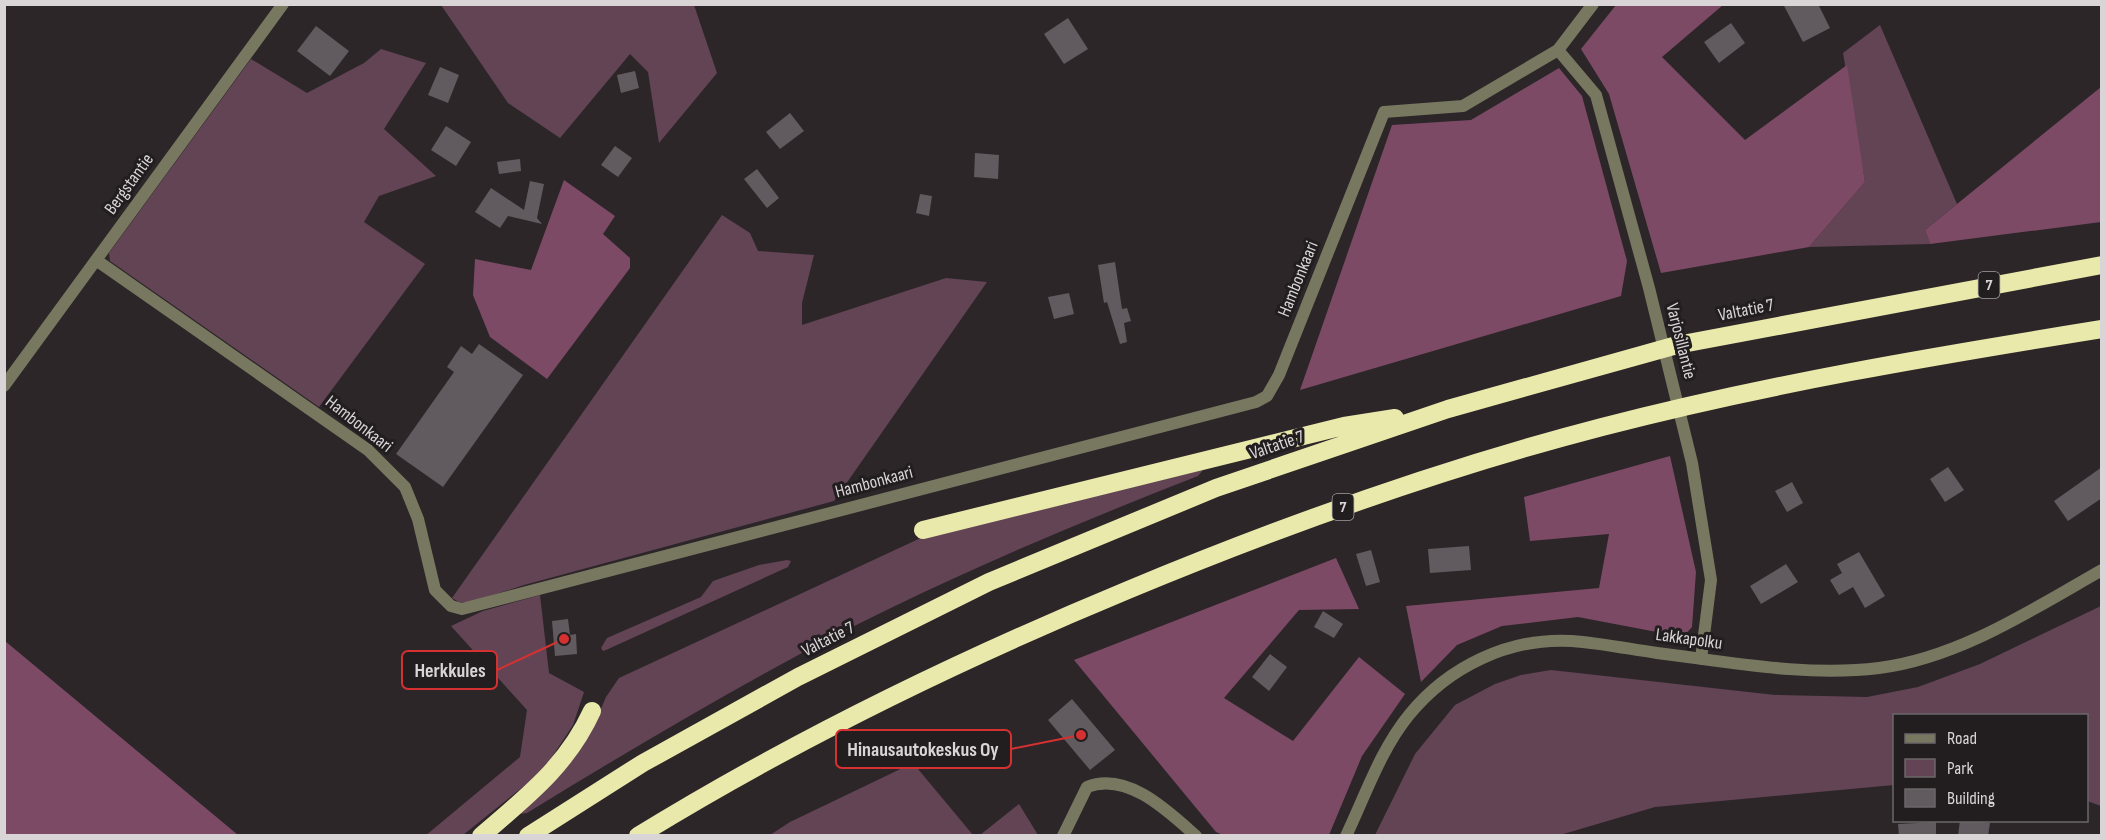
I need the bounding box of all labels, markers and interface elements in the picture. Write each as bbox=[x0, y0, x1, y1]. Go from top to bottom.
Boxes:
street label: Bergstantie bbox=[100, 150, 158, 218]
street label: Hambonkaari bbox=[1273, 238, 1323, 320]
road number: 7 bbox=[1978, 272, 2000, 298]
street label: Valtatie 7 bbox=[1716, 294, 1776, 326]
street label: Varjosillantie bbox=[1661, 301, 1701, 381]
street label: Hambonkaari bbox=[321, 391, 397, 457]
street label: Valtatie 7 bbox=[1247, 426, 1308, 464]
street label: Hambonkaari bbox=[833, 462, 915, 502]
road number: 7 bbox=[1332, 494, 1354, 520]
street label: Valtatie 7 bbox=[798, 617, 859, 661]
street label: Lakkapolku bbox=[1654, 624, 1724, 654]
callout: Herkkules bbox=[402, 651, 497, 689]
text: Herkkules bbox=[414, 659, 486, 683]
legend bbox=[1893, 714, 2088, 822]
text: Road bbox=[1947, 728, 1977, 749]
callout: Hinausautokeskus Oy bbox=[836, 730, 1011, 768]
text: Hinausautokeskus Oy bbox=[847, 738, 999, 762]
text: Park bbox=[1947, 758, 1973, 779]
text: Building bbox=[1947, 788, 1995, 809]

